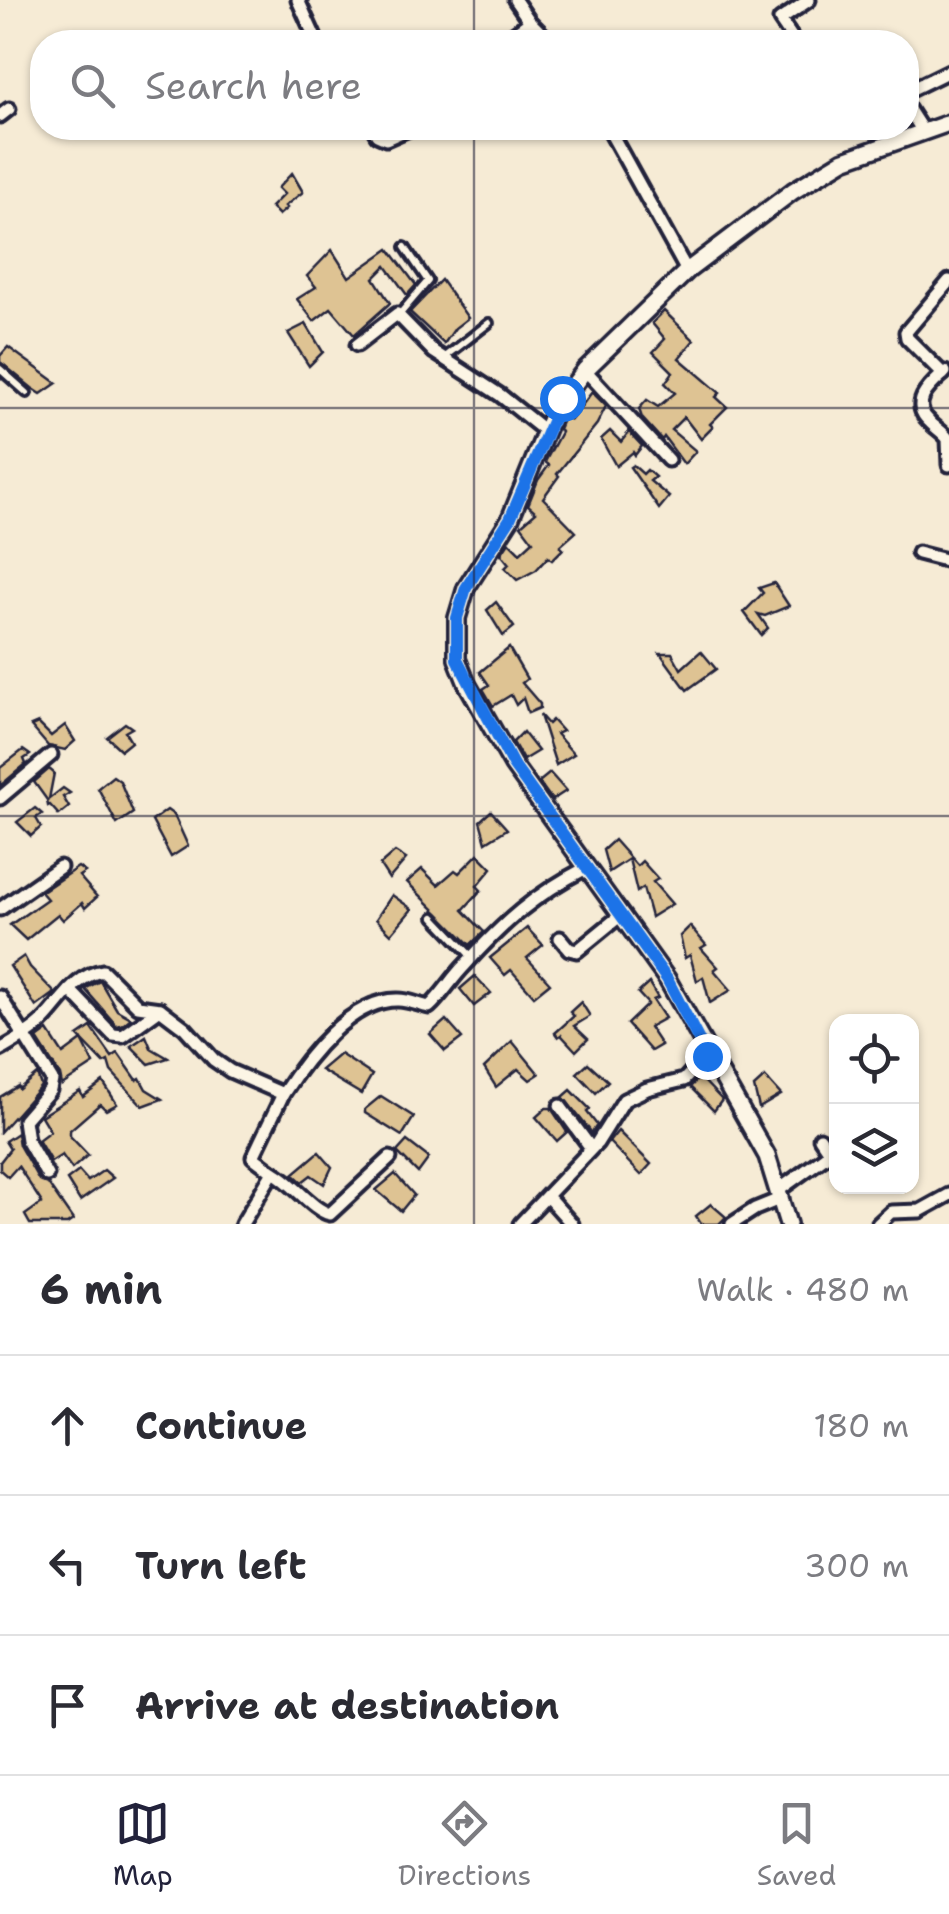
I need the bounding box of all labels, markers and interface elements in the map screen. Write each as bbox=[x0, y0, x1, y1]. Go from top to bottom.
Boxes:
search box bbox=[30, 30, 919, 140]
icon: search bbox=[65, 58, 120, 113]
text: Search here bbox=[145, 60, 362, 111]
route start bbox=[540, 376, 586, 422]
map controls bbox=[829, 1014, 919, 1194]
button: locate bbox=[829, 1014, 919, 1104]
route end bbox=[685, 1034, 731, 1080]
button: layers bbox=[829, 1104, 919, 1194]
text: 6 min bbox=[40, 1261, 162, 1317]
text: Walk · 480 m bbox=[697, 1268, 909, 1311]
icon: ahead bbox=[40, 1398, 95, 1453]
text: Continue bbox=[135, 1400, 307, 1451]
text: 180 m bbox=[813, 1404, 909, 1447]
icon: left bbox=[40, 1538, 95, 1593]
text: Turn left bbox=[135, 1540, 307, 1591]
text: 300 m bbox=[804, 1544, 909, 1587]
icon: arrive bbox=[40, 1678, 95, 1733]
text: Arrive at destination bbox=[135, 1680, 559, 1731]
tab: Map bbox=[113, 1796, 173, 1894]
tab: Directions bbox=[398, 1796, 531, 1894]
tab: Saved bbox=[757, 1796, 836, 1894]

